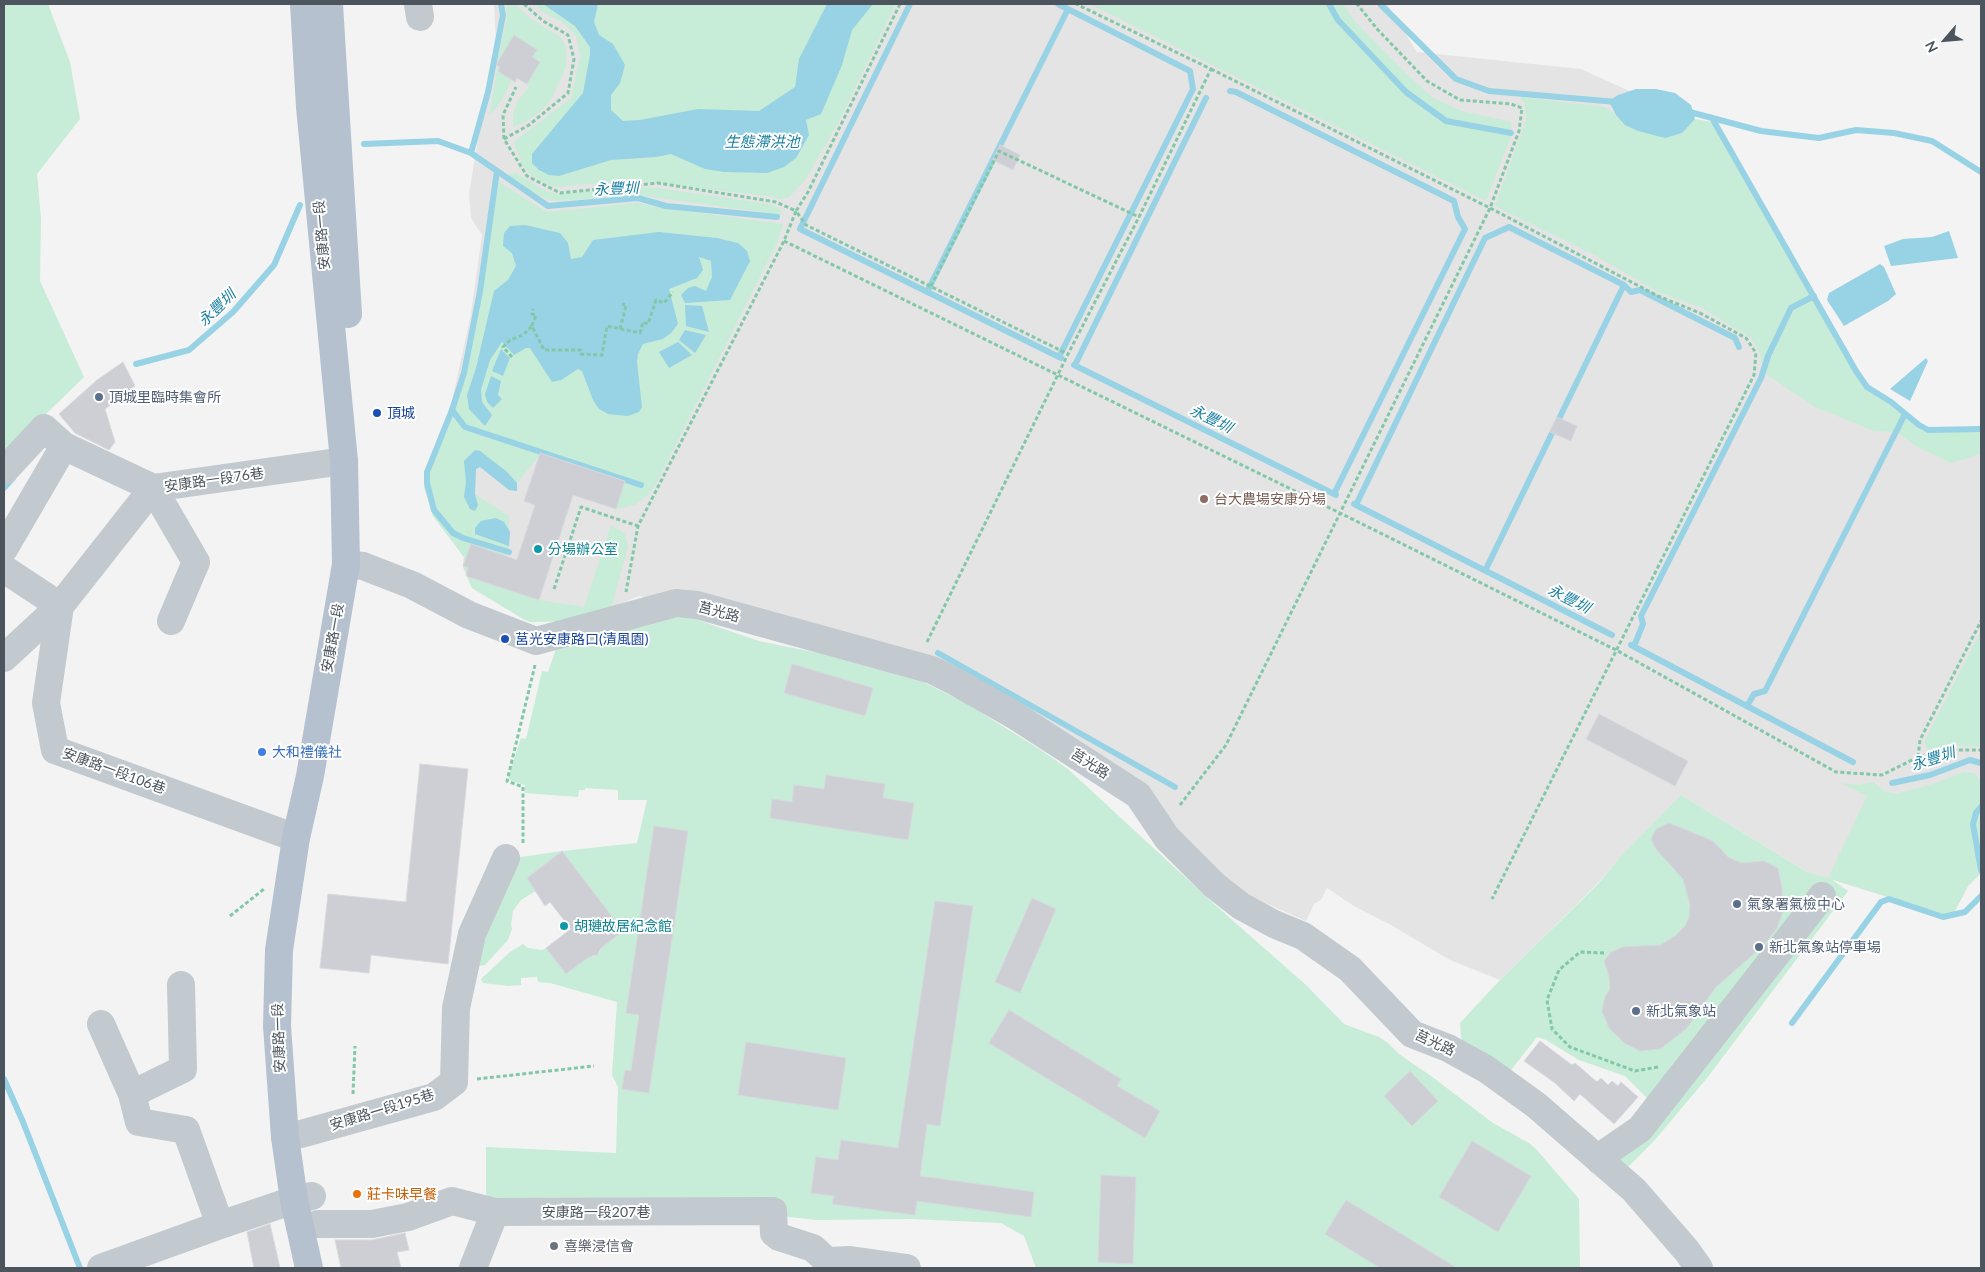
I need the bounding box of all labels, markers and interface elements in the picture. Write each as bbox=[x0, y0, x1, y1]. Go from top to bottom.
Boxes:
north arrow bbox=[1920, 15, 1970, 65]
text: N bbox=[1921, 38, 1941, 56]
water label: 生態滯洪池 bbox=[725, 133, 799, 151]
water label: 永豐圳 bbox=[593, 179, 639, 199]
street label: 安康路一段 bbox=[311, 199, 333, 271]
water label: 永豐圳 bbox=[195, 286, 239, 330]
place label: 頂城里臨時集會所 bbox=[109, 389, 221, 405]
marker: 頂城里臨時集會所 bbox=[93, 391, 105, 403]
water label: 永豐圳 bbox=[1187, 401, 1235, 437]
place label: 頂城 bbox=[387, 405, 415, 421]
marker: 頂城 bbox=[371, 407, 383, 419]
street label: 安康路一段76巷 bbox=[163, 465, 265, 495]
place label: 台大農場安康分場 bbox=[1214, 491, 1326, 507]
marker: 台大農場安康分場 bbox=[1198, 493, 1210, 505]
place label: 分場辦公室 bbox=[548, 541, 618, 557]
marker: 分場辦公室 bbox=[532, 543, 544, 555]
water label: 永豐圳 bbox=[1545, 581, 1593, 617]
street label: 莒光路 bbox=[697, 598, 741, 626]
street label: 安康路一段 bbox=[319, 602, 347, 674]
place label: 莒光安康路口(清風園) bbox=[515, 631, 648, 647]
marker: 莒光安康路口(清風園) bbox=[499, 633, 511, 645]
water label: 永豐圳 bbox=[1909, 743, 1957, 775]
place label: 大和禮儀社 bbox=[272, 744, 342, 760]
street label: 安康路一段106巷 bbox=[60, 745, 168, 797]
marker: 大和禮儀社 bbox=[256, 746, 268, 758]
street label: 莒光路 bbox=[1068, 746, 1112, 782]
place label: 氣象署氣檢中心 bbox=[1747, 896, 1845, 912]
marker: 氣象署氣檢中心 bbox=[1731, 898, 1743, 910]
place label: 胡璉故居紀念館 bbox=[574, 918, 672, 934]
marker: 胡璉故居紀念館 bbox=[558, 920, 570, 932]
place label: 新北氣象站停車場 bbox=[1769, 939, 1881, 955]
marker: 新北氣象站停車場 bbox=[1753, 941, 1765, 953]
street label: 安康路一段 bbox=[269, 1003, 289, 1073]
place label: 新北氣象站 bbox=[1646, 1003, 1716, 1019]
marker: 新北氣象站 bbox=[1630, 1005, 1642, 1017]
street label: 莒光路 bbox=[1412, 1027, 1458, 1059]
street label: 安康路一段195巷 bbox=[328, 1086, 436, 1134]
place label: 莊卡味早餐 bbox=[367, 1186, 437, 1202]
marker: 莊卡味早餐 bbox=[351, 1188, 363, 1200]
street label: 安康路一段207巷 bbox=[542, 1204, 650, 1220]
place label: 喜樂浸信會 bbox=[564, 1238, 634, 1254]
marker: 喜樂浸信會 bbox=[548, 1240, 560, 1252]

